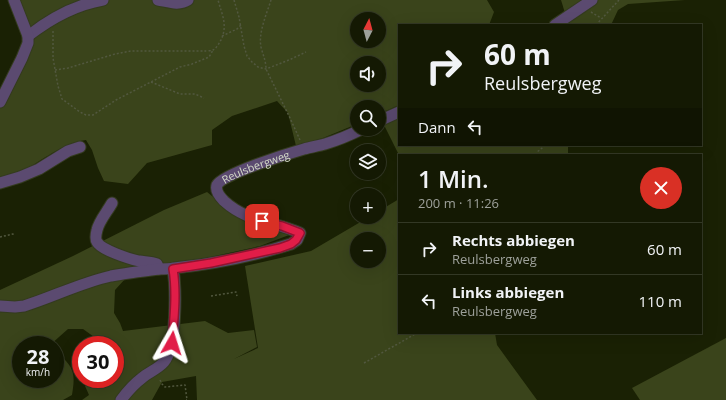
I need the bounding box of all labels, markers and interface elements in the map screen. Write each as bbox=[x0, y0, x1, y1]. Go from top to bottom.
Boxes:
north arrow bbox=[350, 12, 386, 48]
map controls bbox=[350, 12, 386, 268]
text: 60 m bbox=[484, 35, 551, 73]
icon: right bbox=[418, 40, 470, 92]
button: sound bbox=[350, 56, 386, 92]
text: Reulsbergweg bbox=[484, 71, 601, 95]
button: search bbox=[350, 100, 386, 136]
icon: left bbox=[464, 116, 486, 138]
text: Dann bbox=[418, 117, 456, 137]
button: layers bbox=[350, 144, 386, 180]
street label: Reulsbergweg bbox=[219, 146, 291, 186]
text: 1 Min. bbox=[418, 162, 489, 195]
button: close bbox=[640, 167, 682, 209]
button: + bbox=[350, 188, 386, 224]
text: 200 m · 11:26 bbox=[418, 194, 499, 212]
pin bbox=[245, 204, 279, 238]
icon: arrive bbox=[251, 210, 273, 232]
text: Rechts abbiegen bbox=[452, 230, 575, 250]
button: − bbox=[350, 232, 386, 268]
icon: right bbox=[418, 238, 440, 260]
text: 60 m bbox=[647, 239, 682, 259]
text: Reulsbergweg bbox=[452, 250, 537, 268]
text: Links abbiegen bbox=[452, 282, 564, 302]
icon: left bbox=[418, 290, 440, 312]
text: 110 m bbox=[638, 291, 682, 311]
text: Reulsbergweg bbox=[452, 302, 537, 320]
position arrow bbox=[151, 322, 193, 364]
speed limit sign: 30 bbox=[72, 336, 124, 388]
text: 28 bbox=[27, 343, 49, 370]
text: km/h bbox=[26, 365, 50, 379]

